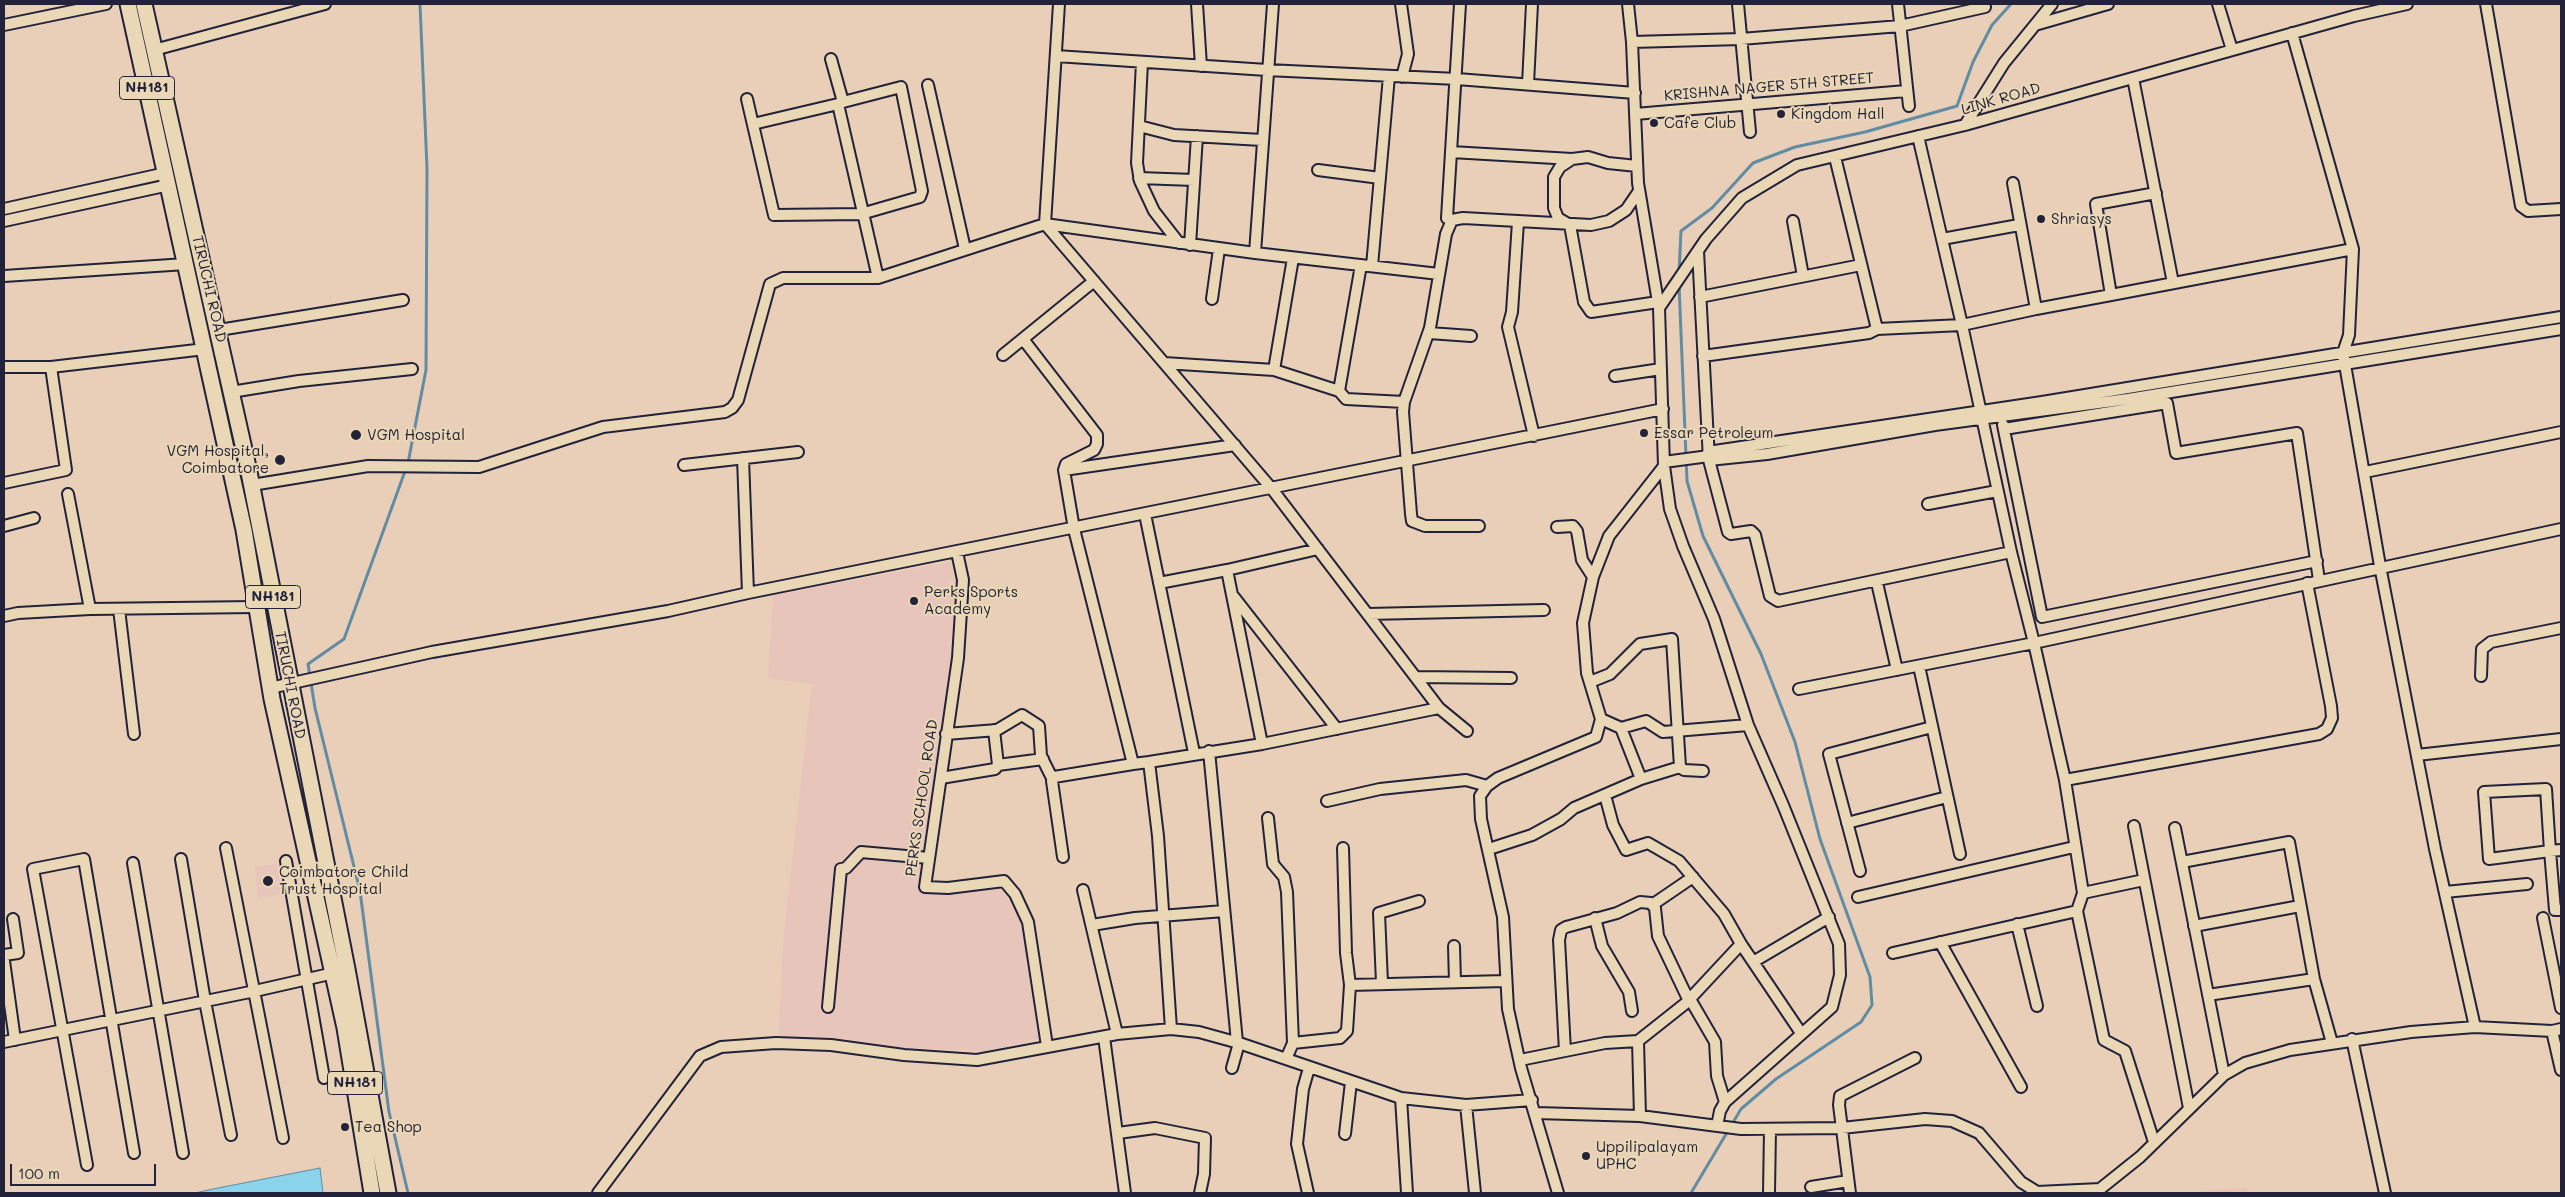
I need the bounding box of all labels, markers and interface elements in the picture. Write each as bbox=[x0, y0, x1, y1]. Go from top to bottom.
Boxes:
street label: KRISHNA NAGER 5TH STREET bbox=[1663, 69, 1875, 105]
road number: NH181 bbox=[120, 76, 174, 100]
street label: LINK ROAD bbox=[1959, 79, 2043, 119]
place label: Kingdom Hall bbox=[1791, 105, 1884, 123]
marker: Kingdom Hall bbox=[1775, 108, 1787, 120]
place label: Cafe Club bbox=[1664, 114, 1736, 132]
marker: Cafe Club bbox=[1648, 117, 1660, 129]
place label: Shriasys bbox=[2051, 210, 2112, 228]
marker: Shriasys bbox=[2035, 213, 2047, 225]
street label: TIRUCHI ROAD bbox=[188, 234, 230, 344]
place label: Essar Petroleum bbox=[1654, 424, 1774, 442]
place label: VGM Hospital bbox=[367, 426, 465, 444]
marker: Essar Petroleum bbox=[1638, 427, 1650, 439]
marker: VGM Hospital bbox=[349, 428, 363, 442]
place label: VGM Hospital, Coimbatore bbox=[167, 442, 269, 477]
marker: VGM Hospital, Coimbatore bbox=[273, 453, 287, 467]
place label: Perks Sports Academy bbox=[924, 583, 1018, 618]
road number: NH181 bbox=[246, 586, 300, 608]
marker: Perks Sports Academy bbox=[908, 595, 920, 607]
street label: TIRUCHI ROAD bbox=[271, 630, 309, 740]
street label: PERKS SCHOOL ROAD bbox=[902, 718, 942, 878]
place label: Coimbatore Child Trust Hospital bbox=[279, 863, 408, 898]
marker: Coimbatore Child Trust Hospital bbox=[261, 874, 275, 888]
road number: NH181 bbox=[328, 1072, 382, 1094]
place label: Tea Shop bbox=[355, 1118, 422, 1136]
marker: Tea Shop bbox=[339, 1121, 351, 1133]
place label: Uppilipalayam UPHC bbox=[1596, 1138, 1698, 1173]
marker: Uppilipalayam UPHC bbox=[1580, 1150, 1592, 1162]
scale bar bbox=[12, 1154, 159, 1186]
text: 100 m bbox=[18, 1163, 60, 1183]

